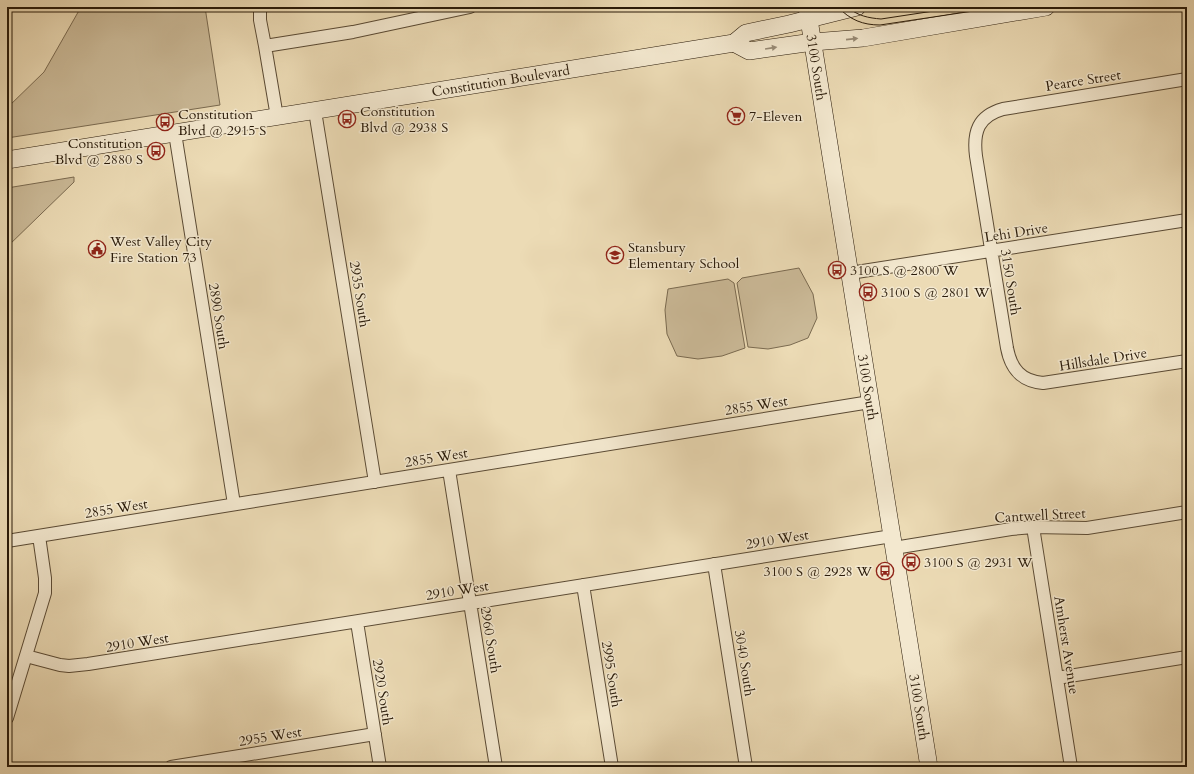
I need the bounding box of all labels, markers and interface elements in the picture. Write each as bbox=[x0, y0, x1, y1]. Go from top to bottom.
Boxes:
street label: 3100 South bbox=[801, 33, 831, 102]
one-way arrow bbox=[846, 36, 858, 43]
one-way arrow bbox=[765, 45, 777, 51]
street label: Constitution Boulevard bbox=[430, 60, 572, 102]
street label: Pearce Street bbox=[1044, 65, 1123, 96]
place label: Constitution Blvd @ 2938 S bbox=[360, 102, 448, 137]
place label: Constitution Blvd @ 2915 S bbox=[178, 105, 266, 140]
supermarket icon: 7-Eleven bbox=[726, 106, 746, 126]
place label: 7-Eleven bbox=[749, 107, 802, 126]
bus stop icon: Constitution Blvd @ 2938 S bbox=[337, 109, 357, 129]
bus stop icon: Constitution Blvd @ 2915 S bbox=[155, 112, 175, 132]
place label: Constitution Blvd @ 2880 S bbox=[55, 134, 143, 169]
bus stop icon: Constitution Blvd @ 2880 S bbox=[146, 141, 166, 161]
street label: Lehi Drive bbox=[983, 218, 1049, 247]
place label: West Valley City Fire Station 73 bbox=[109, 232, 213, 267]
place label: Stansbury Elementary School bbox=[628, 238, 740, 273]
public building icon: West Valley City Fire Station 73 bbox=[87, 239, 107, 259]
school or university icon: Stansbury Elementary School bbox=[605, 245, 625, 265]
street label: 3150 South bbox=[996, 248, 1025, 317]
street label: 2935 South bbox=[345, 260, 374, 329]
bus stop icon: 3100 S @ 2800 W bbox=[827, 260, 847, 280]
place label: 3100 S @ 2800 W bbox=[850, 261, 959, 280]
street label: 2890 South bbox=[204, 282, 233, 351]
bus stop icon: 3100 S @ 2801 W bbox=[858, 282, 878, 302]
place label: 3100 S @ 2801 W bbox=[881, 283, 990, 302]
street label: Hillsdale Drive bbox=[1058, 343, 1148, 376]
street label: 3100 South bbox=[853, 353, 882, 422]
street label: 2855 West bbox=[723, 391, 789, 420]
street label: 2855 West bbox=[403, 443, 469, 472]
street label: 2855 West bbox=[83, 494, 149, 523]
street label: Cantwell Street bbox=[994, 504, 1087, 527]
street label: 2910 West bbox=[744, 525, 810, 554]
bus stop icon: 3100 S @ 2931 W bbox=[901, 552, 921, 572]
place label: 3100 S @ 2931 W bbox=[924, 553, 1033, 572]
bus stop icon: 3100 S @ 2928 W bbox=[875, 561, 895, 581]
place label: 3100 S @ 2928 W bbox=[764, 562, 873, 581]
street label: 2910 West bbox=[424, 576, 490, 605]
street label: Amherst Avenue bbox=[1049, 595, 1084, 696]
street label: 2960 South bbox=[476, 606, 505, 675]
street label: 2910 West bbox=[104, 628, 170, 657]
street label: 3040 South bbox=[730, 629, 759, 698]
street label: 2995 South bbox=[597, 640, 626, 709]
street label: 2920 South bbox=[368, 658, 397, 727]
street label: 3100 South bbox=[904, 673, 934, 742]
street label: 2955 West bbox=[237, 722, 303, 751]

